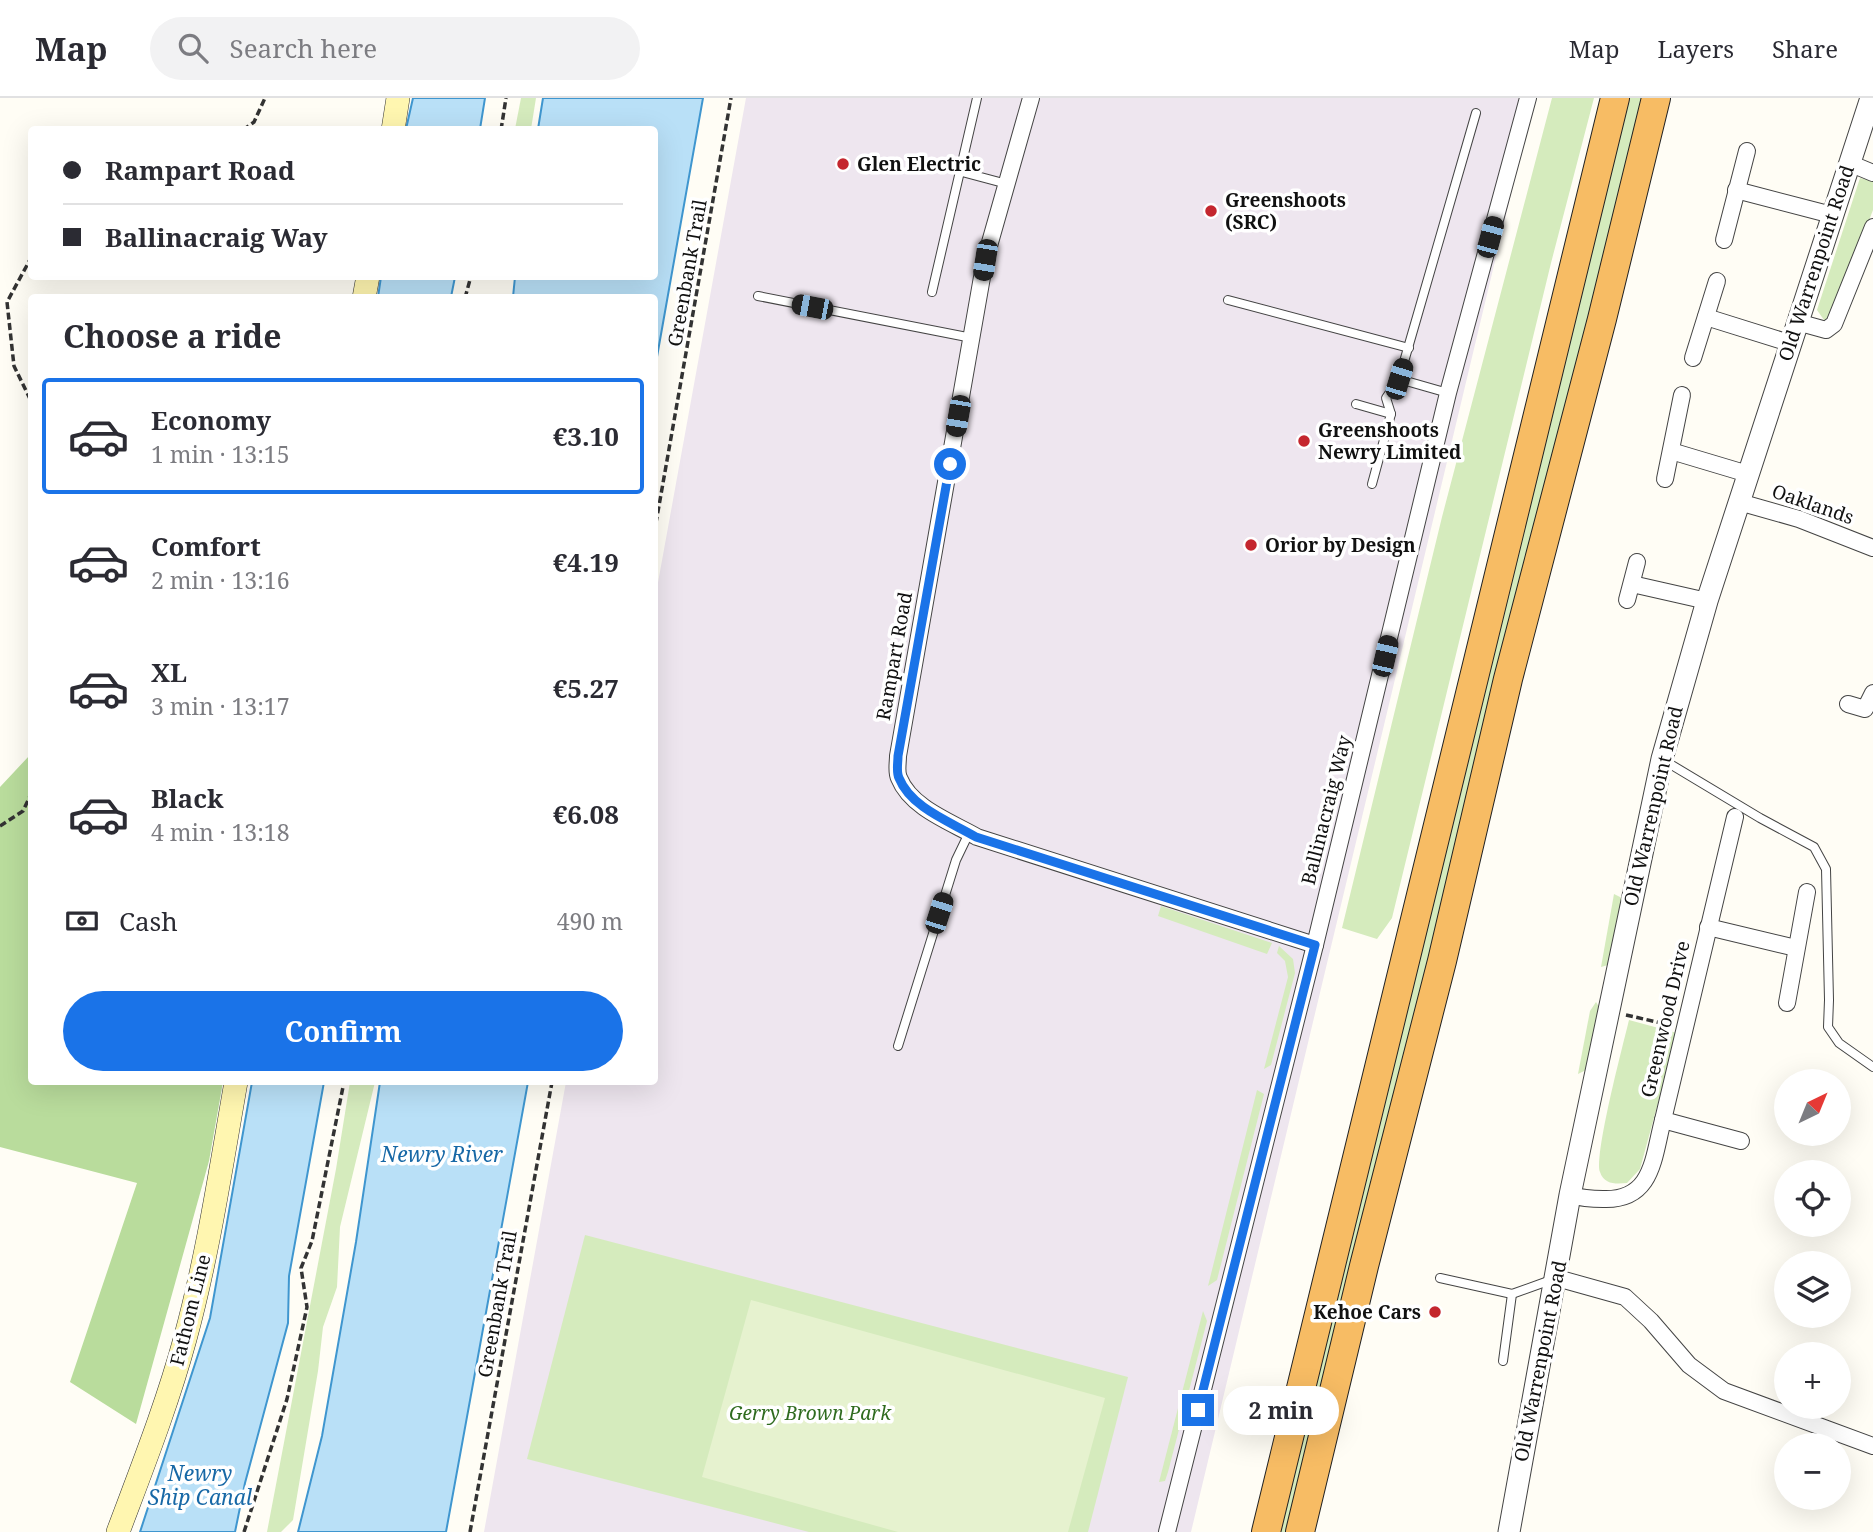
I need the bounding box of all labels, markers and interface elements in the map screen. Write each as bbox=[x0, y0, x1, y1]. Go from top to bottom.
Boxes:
search box bbox=[150, 17, 640, 80]
text: Map bbox=[35, 26, 108, 71]
icon: search bbox=[174, 29, 212, 67]
text: Search here bbox=[230, 30, 377, 66]
text: Map bbox=[1569, 32, 1620, 65]
text: Layers bbox=[1658, 32, 1734, 65]
text: Share bbox=[1772, 32, 1838, 65]
place label: Glen Electric bbox=[857, 151, 981, 177]
text: Rampart Road bbox=[105, 152, 295, 188]
marker: Glen Electric bbox=[835, 156, 851, 172]
street label: Old Warrenpoint Road bbox=[1772, 161, 1860, 364]
place label: Greenshoots (SRC) bbox=[1225, 187, 1346, 235]
street label: Greenbank Trail bbox=[661, 197, 713, 348]
marker: Greenshoots (SRC) bbox=[1203, 203, 1219, 219]
car bbox=[1475, 214, 1506, 260]
text: Ballinacraig Way bbox=[105, 219, 328, 255]
car bbox=[972, 238, 999, 282]
car bbox=[790, 293, 835, 321]
text: Choose a ride bbox=[63, 314, 282, 357]
car bbox=[1383, 356, 1416, 402]
car bbox=[945, 393, 972, 439]
text: Economy bbox=[151, 402, 271, 438]
icon: car bbox=[67, 405, 130, 468]
place label: Greenshoots Newry Limited bbox=[1318, 417, 1462, 465]
text: €3.10 bbox=[553, 418, 619, 454]
marker: Greenshoots Newry Limited bbox=[1296, 433, 1312, 449]
text: 1 min · 13:15 bbox=[151, 438, 289, 470]
route start bbox=[934, 448, 966, 480]
street label: Oaklands bbox=[1769, 478, 1857, 530]
text: Comfort bbox=[151, 528, 261, 564]
icon: car bbox=[67, 531, 130, 594]
place label: Orior by Design bbox=[1265, 532, 1416, 558]
marker: Orior by Design bbox=[1243, 537, 1259, 553]
text: €4.19 bbox=[553, 544, 619, 580]
text: 2 min · 13:16 bbox=[151, 564, 289, 596]
street label: Rampart Road bbox=[870, 589, 918, 722]
car bbox=[1371, 633, 1400, 679]
text: XL bbox=[151, 654, 187, 690]
icon: car bbox=[67, 657, 130, 720]
text: €5.27 bbox=[553, 670, 619, 706]
text: 3 min · 13:17 bbox=[151, 690, 289, 722]
street label: Old Warrenpoint Road bbox=[1617, 703, 1689, 909]
street label: Ballinacraig Way bbox=[1295, 732, 1357, 888]
text: Black bbox=[151, 780, 224, 816]
icon: car bbox=[67, 783, 130, 846]
text: €6.08 bbox=[553, 796, 619, 832]
text: 4 min · 13:18 bbox=[151, 816, 289, 848]
car bbox=[923, 890, 956, 936]
icon: cash bbox=[63, 902, 101, 940]
text: Cash bbox=[119, 903, 178, 939]
text: 490 m bbox=[557, 905, 623, 937]
street label: Greenwood Drive bbox=[1634, 938, 1696, 1100]
button: Confirm bbox=[63, 991, 623, 1071]
north arrow bbox=[1774, 1069, 1852, 1146]
map controls bbox=[1774, 1069, 1851, 1510]
water label: Newry River bbox=[380, 1140, 503, 1168]
button: locate bbox=[1774, 1160, 1851, 1237]
street label: Greenbank Trail bbox=[471, 1228, 523, 1379]
street label: Fathom Line bbox=[164, 1251, 216, 1369]
button: layers bbox=[1774, 1251, 1851, 1328]
street label: Old Warrenpoint Road bbox=[1508, 1258, 1572, 1464]
place label: Kehoe Cars bbox=[1313, 1299, 1421, 1325]
marker: Kehoe Cars bbox=[1427, 1304, 1443, 1320]
button: + bbox=[1774, 1342, 1851, 1419]
callout: 2 min bbox=[1222, 1386, 1338, 1434]
route end bbox=[1182, 1394, 1214, 1426]
text: 2 min bbox=[1248, 1394, 1314, 1426]
park label: Gerry Brown Park bbox=[729, 1400, 892, 1426]
button: − bbox=[1774, 1433, 1851, 1510]
water label: Newry Ship Canal bbox=[148, 1459, 253, 1511]

